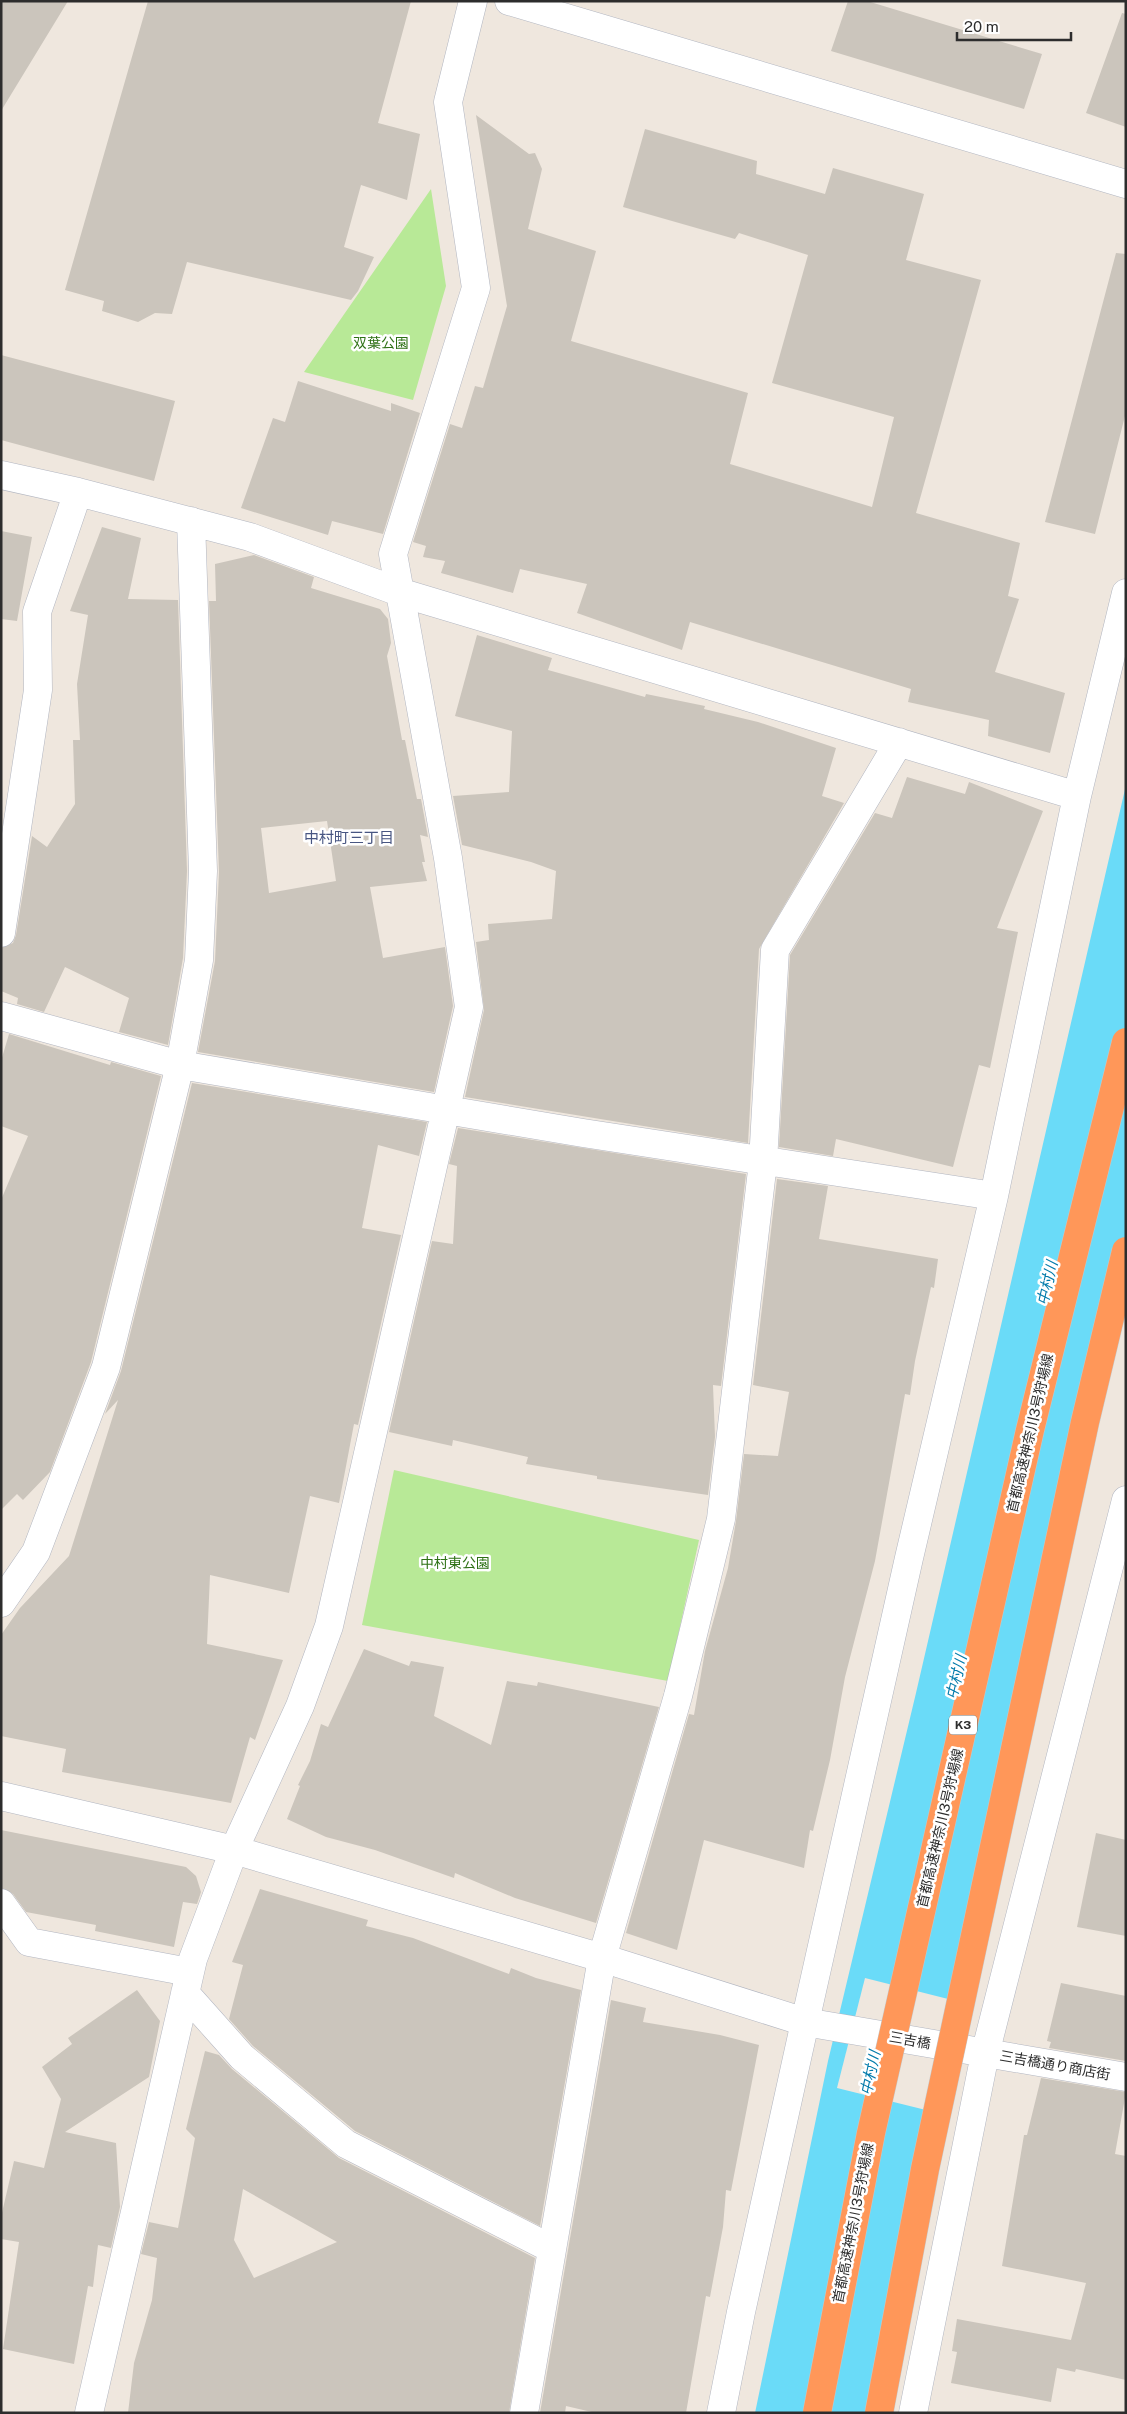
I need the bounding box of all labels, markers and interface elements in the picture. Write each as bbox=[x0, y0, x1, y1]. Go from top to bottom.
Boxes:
scale bar bbox=[957, 10, 1071, 42]
text: 20 m bbox=[964, 18, 999, 35]
park label: 双葉公園 bbox=[353, 335, 409, 351]
district label: 中村町三丁目 bbox=[304, 829, 394, 846]
water label: 中村川 bbox=[1034, 1257, 1061, 1307]
street label: 首都高速神奈川3号狩場線 bbox=[1004, 1352, 1056, 1514]
park label: 中村東公園 bbox=[420, 1555, 490, 1571]
water label: 中村川 bbox=[943, 1651, 970, 1701]
road number: K3 bbox=[949, 1716, 977, 1734]
street label: 首都高速神奈川3号狩場線 bbox=[914, 1747, 966, 1909]
street label: 三吉橋 bbox=[888, 2028, 932, 2052]
water label: 中村川 bbox=[857, 2047, 883, 2097]
street label: 三吉橋通り商店街 bbox=[998, 2047, 1112, 2083]
street label: 首都高速神奈川3号狩場線 bbox=[830, 2142, 876, 2304]

